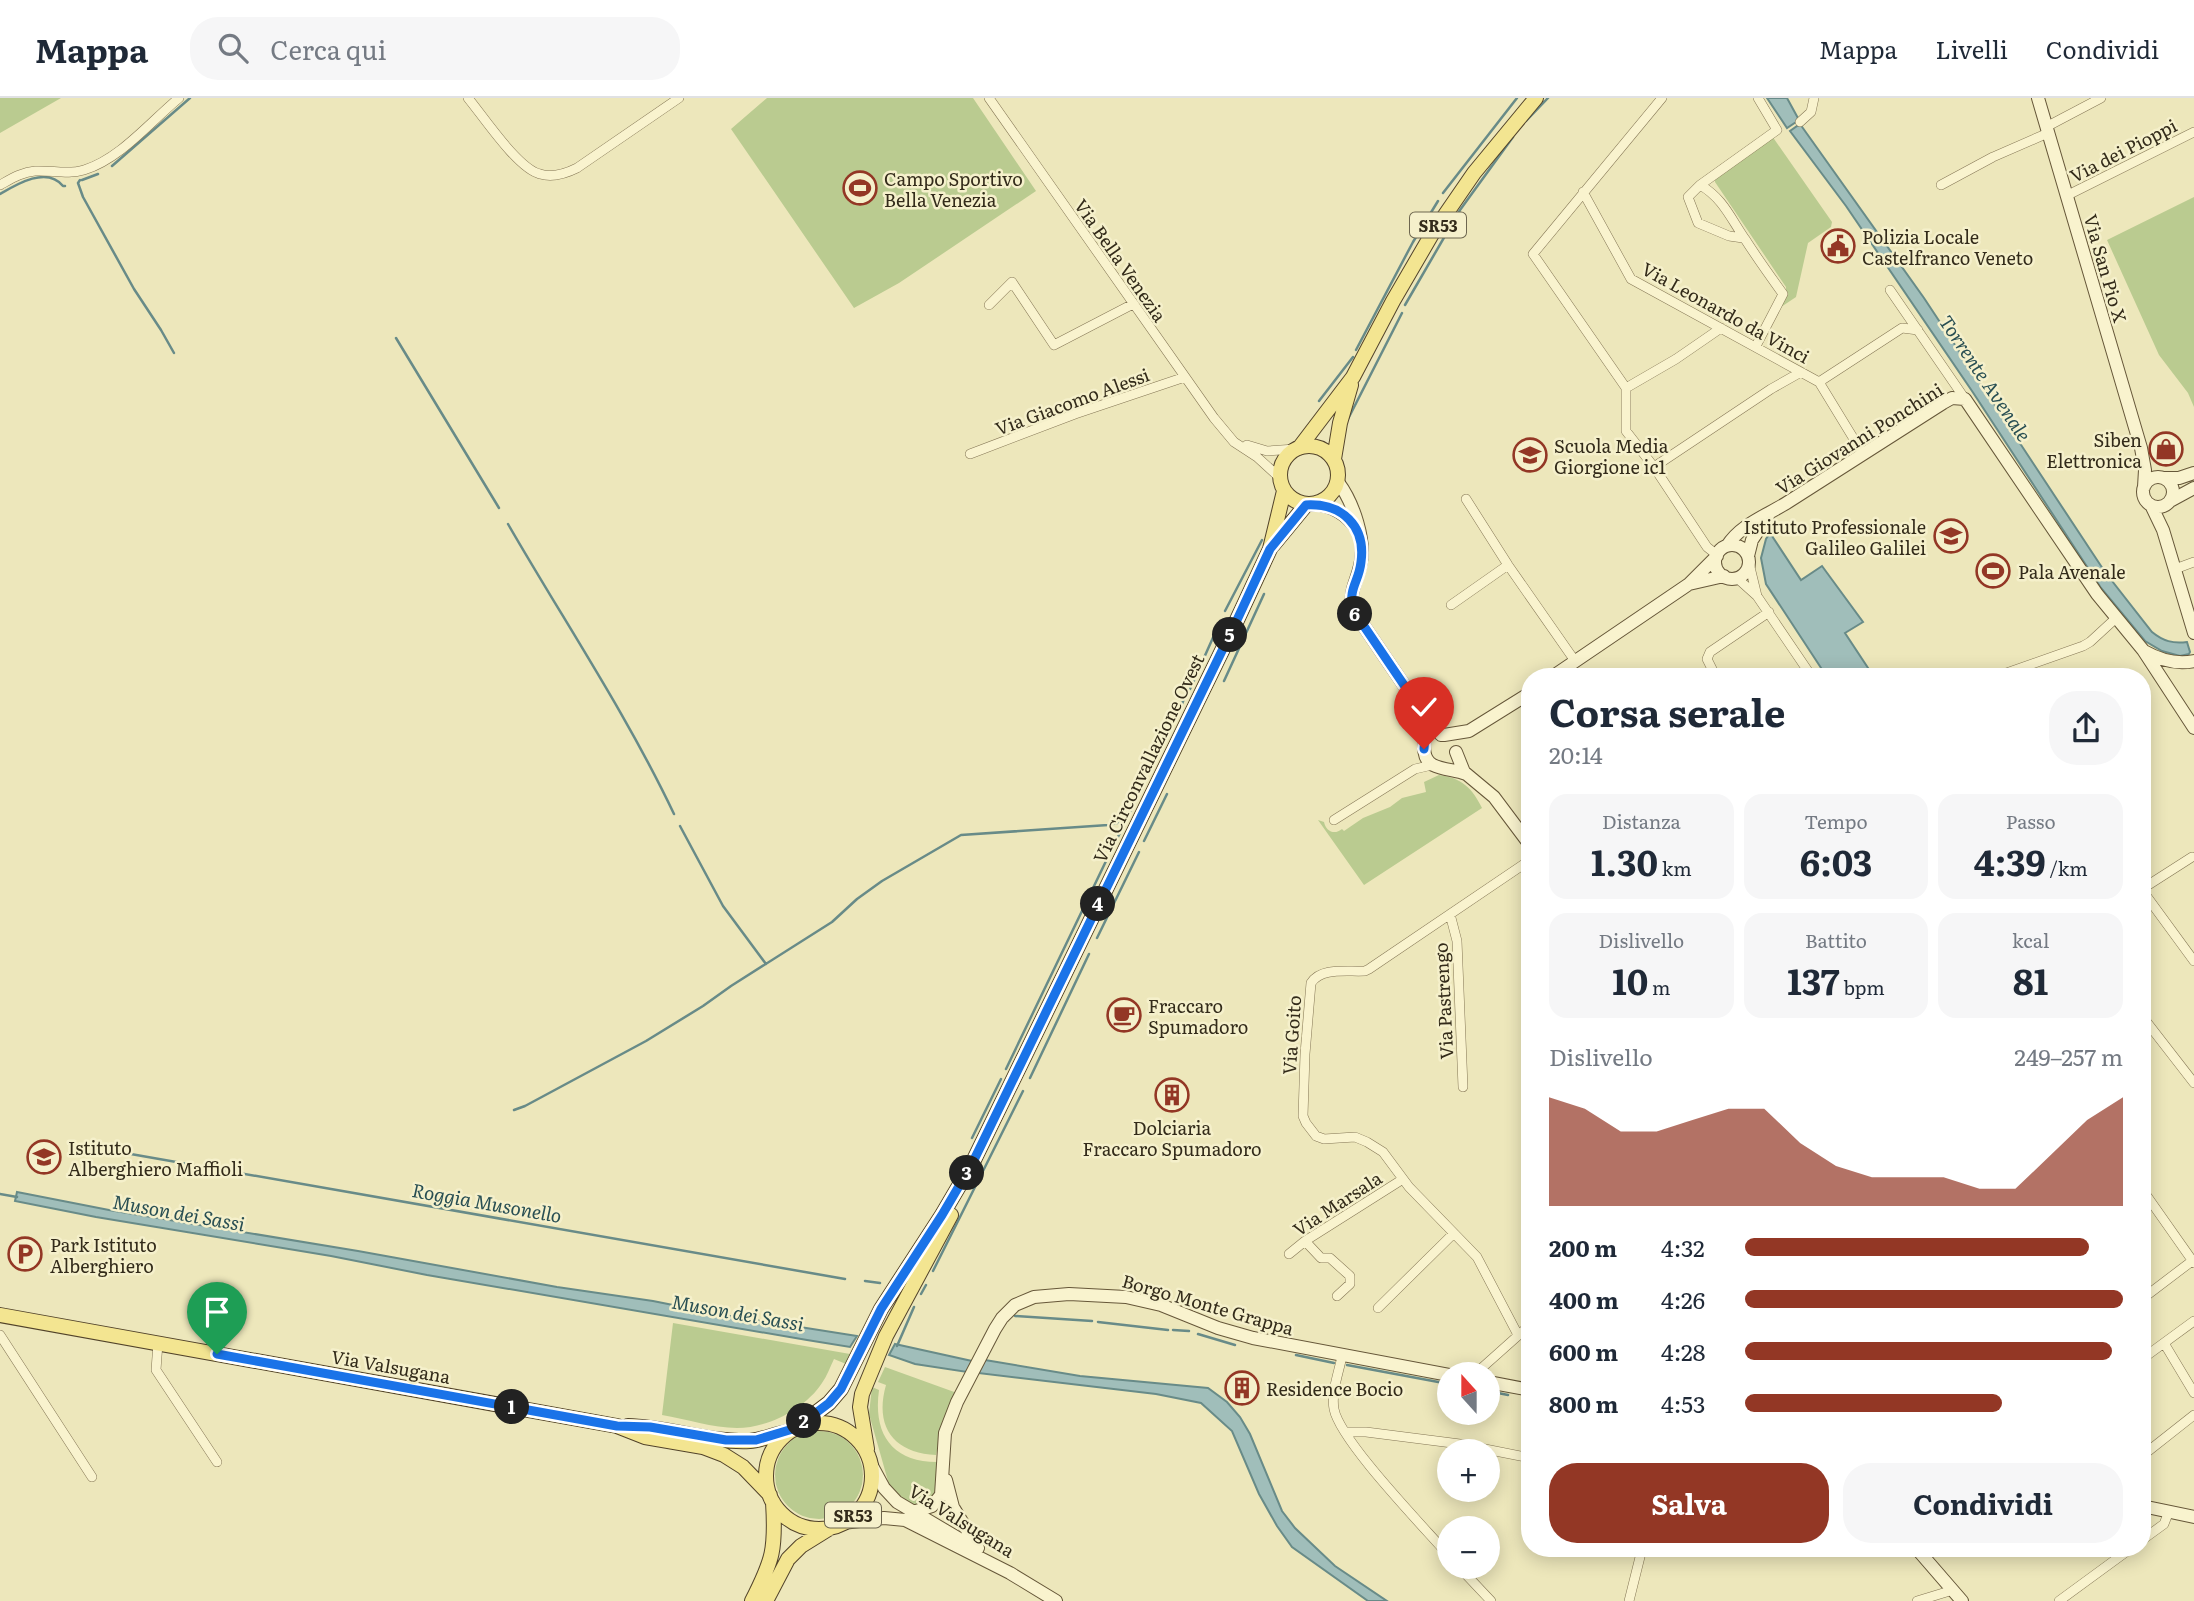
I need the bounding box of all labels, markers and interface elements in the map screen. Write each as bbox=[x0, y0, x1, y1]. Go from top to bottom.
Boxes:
search box bbox=[190, 17, 680, 80]
text: Mappa bbox=[35, 24, 148, 73]
icon: search bbox=[214, 29, 252, 67]
text: Cerca qui bbox=[270, 29, 386, 68]
text: Mappa bbox=[1819, 31, 1897, 66]
text: Livelli bbox=[1935, 31, 2008, 66]
text: Condividi bbox=[2046, 31, 2159, 66]
street label: Via dei Pioppi bbox=[2065, 111, 2181, 189]
place label: Campo Sportivo Bella Venezia bbox=[884, 165, 1023, 213]
sports icon: Campo Sportivo Bella Venezia bbox=[841, 169, 879, 207]
street label: Via Bella Venezia bbox=[1068, 193, 1174, 327]
street label: Via San Pio X bbox=[2078, 211, 2134, 326]
road number: SR53 bbox=[1410, 212, 1466, 238]
place label: Polizia Locale Castelfranco Veneto bbox=[1862, 223, 2033, 271]
public building icon: Polizia Locale Castelfranco Veneto bbox=[1819, 227, 1857, 265]
street label: Via Leonardo da Vinci bbox=[1637, 255, 1815, 369]
water label: Torrente Avenale bbox=[1933, 309, 2039, 447]
street label: Via Giacomo Alessi bbox=[991, 361, 1153, 441]
street label: Via Giovanni Ponchini bbox=[1770, 375, 1948, 501]
place label: Siben Elettronica bbox=[2046, 426, 2142, 474]
shop icon: Siben Elettronica bbox=[2147, 430, 2185, 468]
place label: Scuola Media Giorgione ic1 bbox=[1554, 432, 1669, 480]
school or university icon: Scuola Media Giorgione ic1 bbox=[1511, 436, 1549, 474]
place label: Istituto Professionale Galileo Galilei bbox=[1744, 513, 1926, 561]
school or university icon: Istituto Professionale Galileo Galilei bbox=[1932, 517, 1970, 555]
sports icon: Pala Avenale bbox=[1974, 552, 2012, 590]
place label: Pala Avenale bbox=[2018, 558, 2126, 585]
pin: 6 bbox=[1338, 596, 1372, 632]
text: 6 bbox=[1349, 599, 1360, 627]
pin: 5 bbox=[1212, 618, 1248, 652]
text: 5 bbox=[1224, 620, 1235, 648]
street label: Via Circonvallazione Ovest bbox=[1086, 648, 1211, 867]
pin bbox=[1394, 677, 1454, 749]
text: Corsa serale bbox=[1549, 682, 1786, 739]
icon: check bbox=[1405, 688, 1443, 726]
button: share bbox=[2049, 691, 2123, 765]
text: 20:14 bbox=[1549, 737, 1603, 771]
text: Distanza bbox=[1602, 807, 1681, 835]
text: Tempo bbox=[1804, 807, 1868, 835]
text: Passo bbox=[2006, 807, 2056, 835]
text: 1.30 bbox=[1591, 835, 1658, 887]
text: 6:03 bbox=[1800, 835, 1872, 887]
text: 4:39 bbox=[1974, 835, 2046, 887]
text: km bbox=[1658, 854, 1692, 882]
text: /km bbox=[2046, 854, 2088, 882]
pin: 4 bbox=[1080, 886, 1116, 922]
text: 4 bbox=[1092, 889, 1103, 917]
text: Dislivello bbox=[1599, 926, 1684, 954]
text: Battito bbox=[1805, 926, 1867, 954]
text: kcal bbox=[2012, 926, 2049, 954]
street label: Via Pastrengo bbox=[1426, 942, 1460, 1060]
text: 10 bbox=[1612, 954, 1648, 1006]
text: 137 bbox=[1787, 954, 1840, 1006]
text: 81 bbox=[2013, 954, 2048, 1006]
text: m bbox=[1648, 973, 1670, 1001]
text: bpm bbox=[1840, 973, 1885, 1001]
place label: Fraccaro Spumadoro bbox=[1148, 992, 1248, 1040]
street label: Via Goito bbox=[1275, 994, 1307, 1076]
cafe icon: Fraccaro Spumadoro bbox=[1105, 996, 1143, 1034]
text: Dislivello bbox=[1549, 1039, 1653, 1073]
text: 249–257 m bbox=[2014, 1039, 2123, 1073]
building icon: Dolciaria Fraccaro Spumadoro bbox=[1153, 1076, 1191, 1114]
place label: Dolciaria Fraccaro Spumadoro bbox=[1082, 1114, 1262, 1162]
place label: Istituto Alberghiero Maffioli bbox=[68, 1134, 243, 1182]
school or university icon: Istituto Alberghiero Maffioli bbox=[25, 1138, 63, 1176]
pin: 3 bbox=[950, 1156, 984, 1190]
text: 3 bbox=[961, 1158, 972, 1186]
street label: Via Marsala bbox=[1287, 1164, 1387, 1242]
water label: Roggia Musonello bbox=[410, 1175, 564, 1229]
water label: Muson dei Sassi bbox=[111, 1187, 248, 1237]
text: 200 m bbox=[1549, 1230, 1617, 1264]
text: 4:32 bbox=[1661, 1230, 1705, 1264]
place label: Park Istituto Alberghiero bbox=[50, 1231, 157, 1279]
parking icon: Park Istituto Alberghiero bbox=[6, 1235, 44, 1273]
street label: Borgo Monte Grappa bbox=[1119, 1267, 1297, 1342]
pin bbox=[187, 1282, 247, 1354]
text: 400 m bbox=[1549, 1282, 1619, 1316]
text: 4:26 bbox=[1661, 1282, 1705, 1316]
water label: Muson dei Sassi bbox=[670, 1287, 807, 1337]
icon: arrive bbox=[198, 1293, 236, 1331]
text: 600 m bbox=[1549, 1334, 1618, 1368]
text: 4:28 bbox=[1661, 1334, 1705, 1368]
street label: Via Valsugana bbox=[329, 1342, 453, 1390]
north arrow bbox=[1437, 1362, 1500, 1424]
map controls bbox=[1437, 1362, 1500, 1579]
building icon: Residence Bocio bbox=[1223, 1369, 1261, 1407]
place label: Residence Bocio bbox=[1266, 1375, 1403, 1402]
text: 800 m bbox=[1549, 1386, 1618, 1420]
text: 4:53 bbox=[1661, 1386, 1705, 1420]
pin: 1 bbox=[494, 1390, 530, 1424]
text: 1 bbox=[508, 1392, 515, 1420]
pin: 2 bbox=[786, 1404, 822, 1438]
text: 2 bbox=[798, 1406, 809, 1434]
button: + bbox=[1437, 1439, 1500, 1502]
button: Salva bbox=[1549, 1463, 1829, 1543]
button: Condividi bbox=[1843, 1463, 2123, 1543]
street label: Via Valsugana bbox=[904, 1477, 1021, 1564]
road number: SR53 bbox=[825, 1502, 881, 1527]
button: − bbox=[1437, 1516, 1500, 1579]

